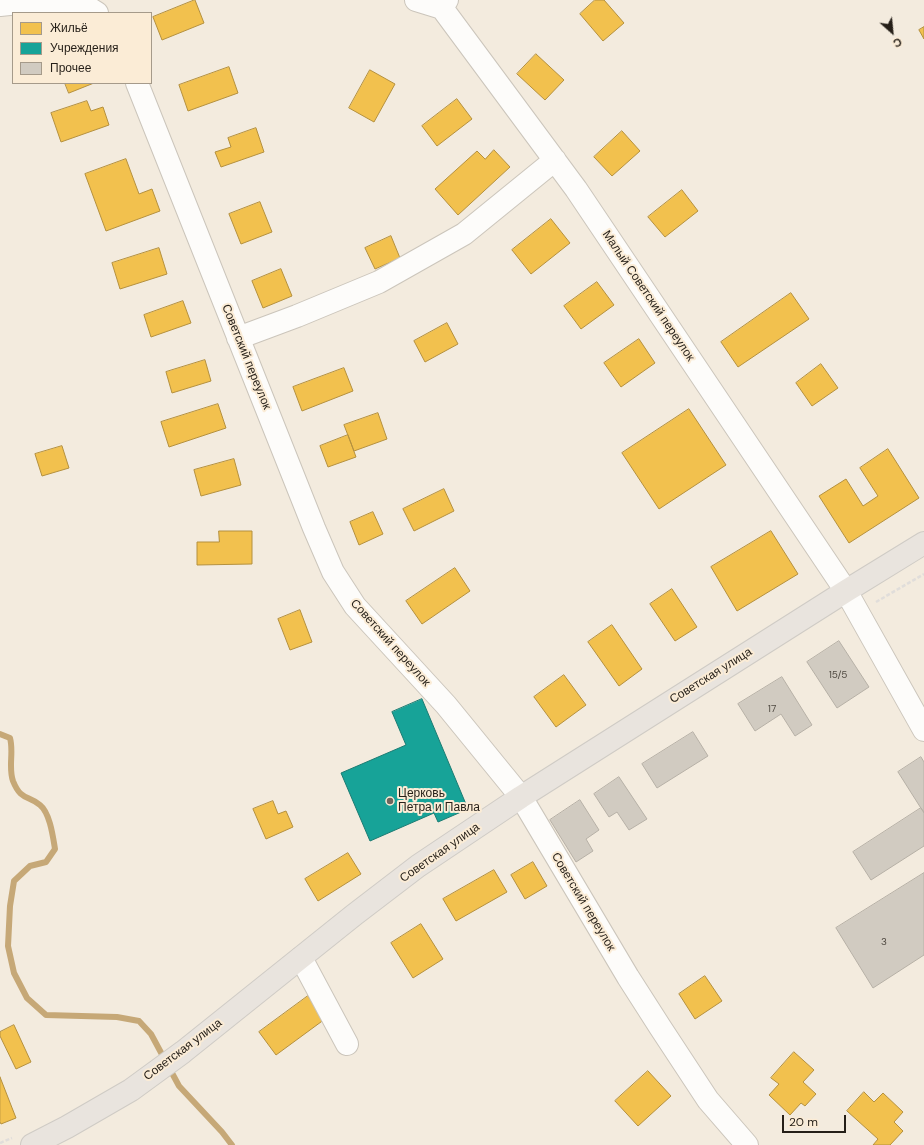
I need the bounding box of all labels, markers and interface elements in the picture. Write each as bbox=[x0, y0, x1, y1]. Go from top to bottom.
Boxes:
legend bbox=[12, 12, 152, 84]
north arrow bbox=[872, 12, 912, 52]
text: Жильё bbox=[50, 20, 88, 36]
text: С bbox=[891, 35, 904, 51]
text: Учреждения bbox=[50, 40, 119, 56]
text: Прочее bbox=[50, 60, 91, 76]
street label: Малый Советский переулок bbox=[599, 228, 697, 364]
street label: Советский переулок bbox=[218, 302, 274, 412]
street label: Советский переулок bbox=[347, 596, 433, 690]
street label: Советская улица bbox=[667, 645, 755, 707]
house number: 15/5 bbox=[829, 669, 847, 681]
house number: 17 bbox=[768, 703, 776, 715]
place label: Церковь Петра и Павла bbox=[398, 787, 480, 815]
marker: Церковь Петра и Павла bbox=[385, 796, 395, 806]
street label: Советская улица bbox=[397, 820, 483, 886]
street label: Советский переулок bbox=[548, 850, 618, 954]
house number: 3 bbox=[881, 936, 887, 948]
street label: Советская улица bbox=[141, 1016, 225, 1084]
scale bar bbox=[784, 1107, 848, 1133]
text: 20 m bbox=[789, 1114, 818, 1130]

